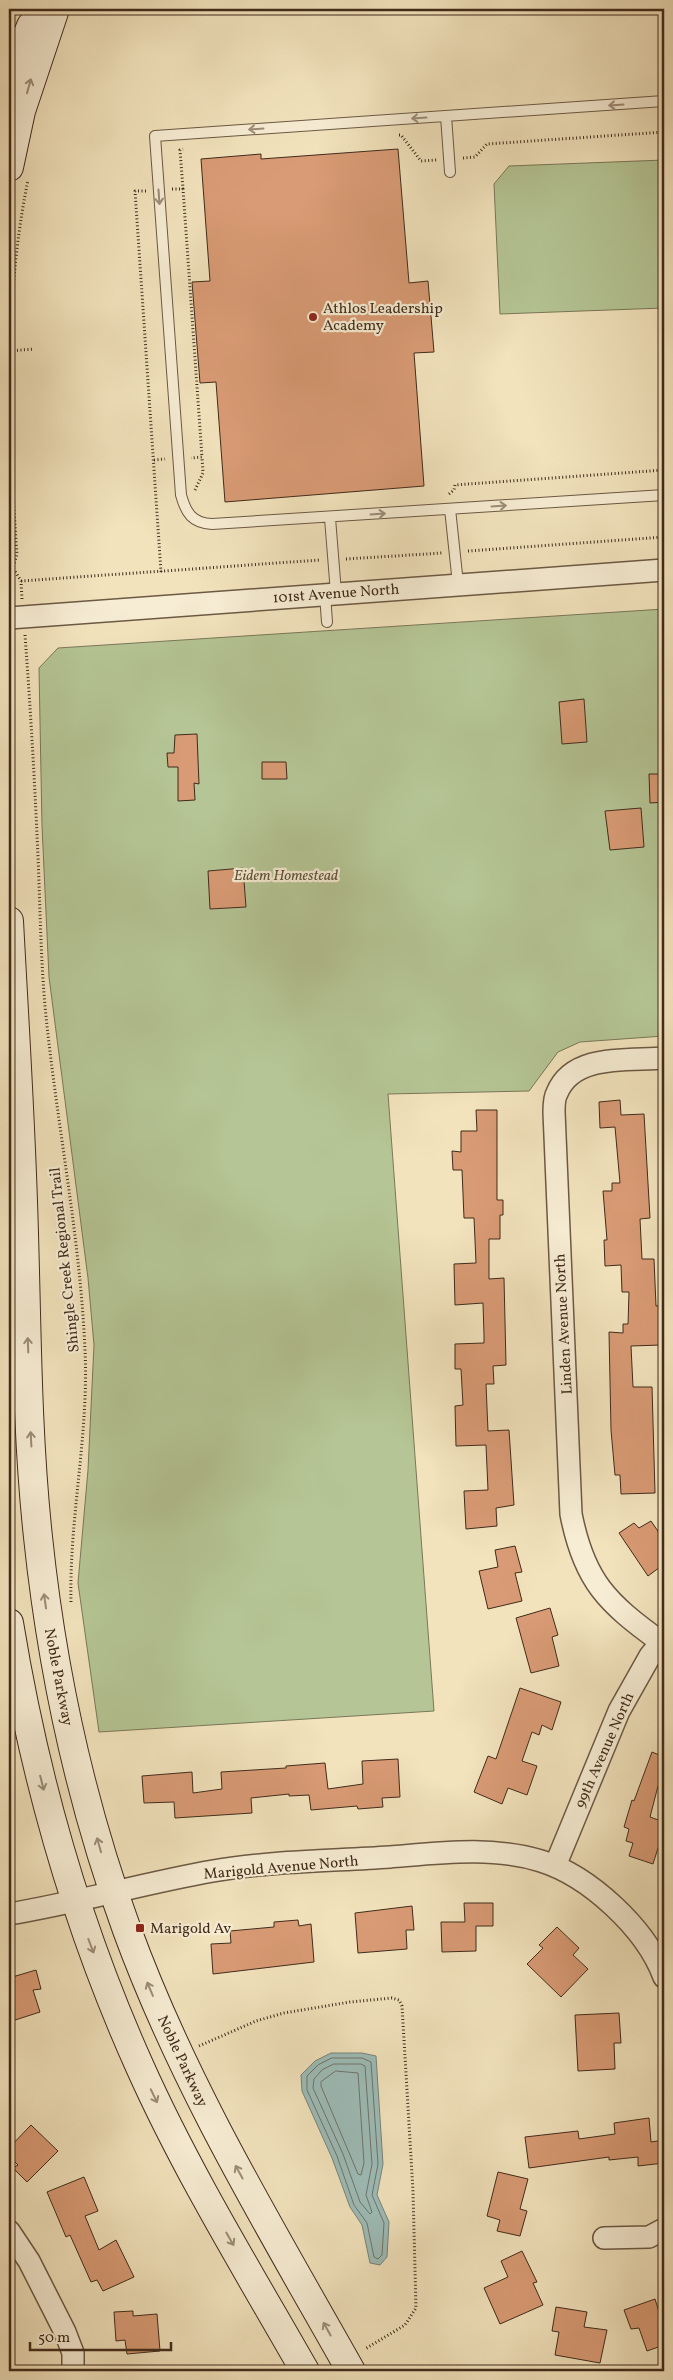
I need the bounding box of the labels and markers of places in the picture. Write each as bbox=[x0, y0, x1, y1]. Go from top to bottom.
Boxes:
place label: Athlos Leadership Academy bbox=[323, 299, 443, 337]
marker: Athlos Leadership Academy bbox=[307, 311, 319, 323]
place label: Marigold Av bbox=[150, 1919, 231, 1940]
marker: Marigold Av bbox=[134, 1922, 146, 1934]

